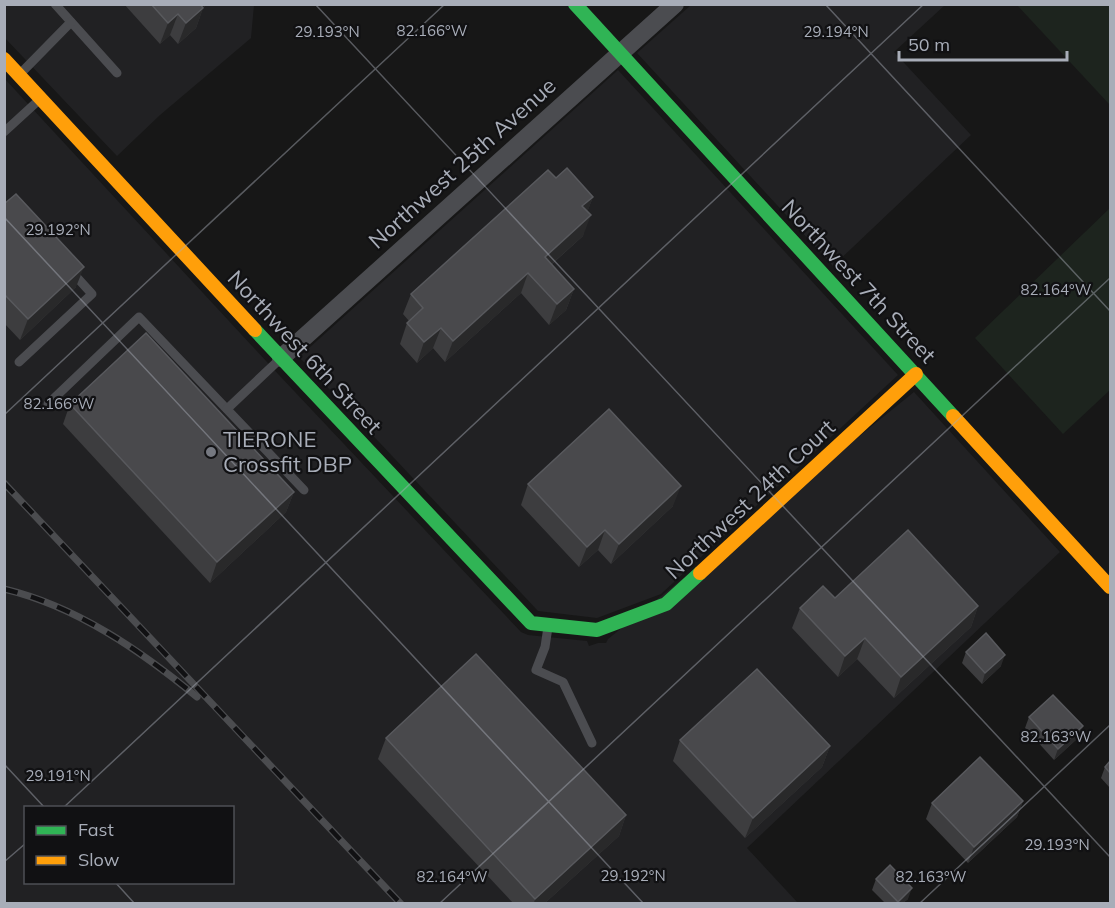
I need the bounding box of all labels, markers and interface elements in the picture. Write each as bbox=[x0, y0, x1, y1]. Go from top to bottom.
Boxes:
text: 82.166°W bbox=[397, 21, 468, 40]
text: 29.193°N bbox=[294, 22, 360, 41]
text: 29.194°N bbox=[803, 22, 869, 41]
scale bar bbox=[899, 24, 1067, 62]
text: 50 m bbox=[908, 33, 950, 56]
street label: Northwest 25th Avenue bbox=[362, 71, 562, 255]
street label: Northwest 7th Street bbox=[776, 193, 942, 369]
text: 29.192°N bbox=[25, 220, 91, 239]
street label: Northwest 6th Street bbox=[222, 264, 388, 440]
text: 82.164°W bbox=[1021, 280, 1092, 299]
text: 82.166°W bbox=[24, 394, 95, 413]
street label: Northwest 24th Court bbox=[659, 413, 841, 585]
place label: TIERONE Crossfit DBP bbox=[223, 425, 352, 478]
marker: TIERONE Crossfit DBP bbox=[204, 445, 218, 459]
text: 82.163°W bbox=[1021, 727, 1092, 746]
text: 29.191°N bbox=[25, 766, 91, 785]
legend bbox=[24, 806, 234, 884]
text: Fast bbox=[78, 818, 114, 841]
text: 29.193°N bbox=[1024, 835, 1090, 854]
text: Slow bbox=[78, 848, 120, 871]
text: 29.192°N bbox=[600, 866, 666, 885]
text: 82.164°W bbox=[417, 867, 488, 886]
text: 82.163°W bbox=[896, 867, 967, 886]

